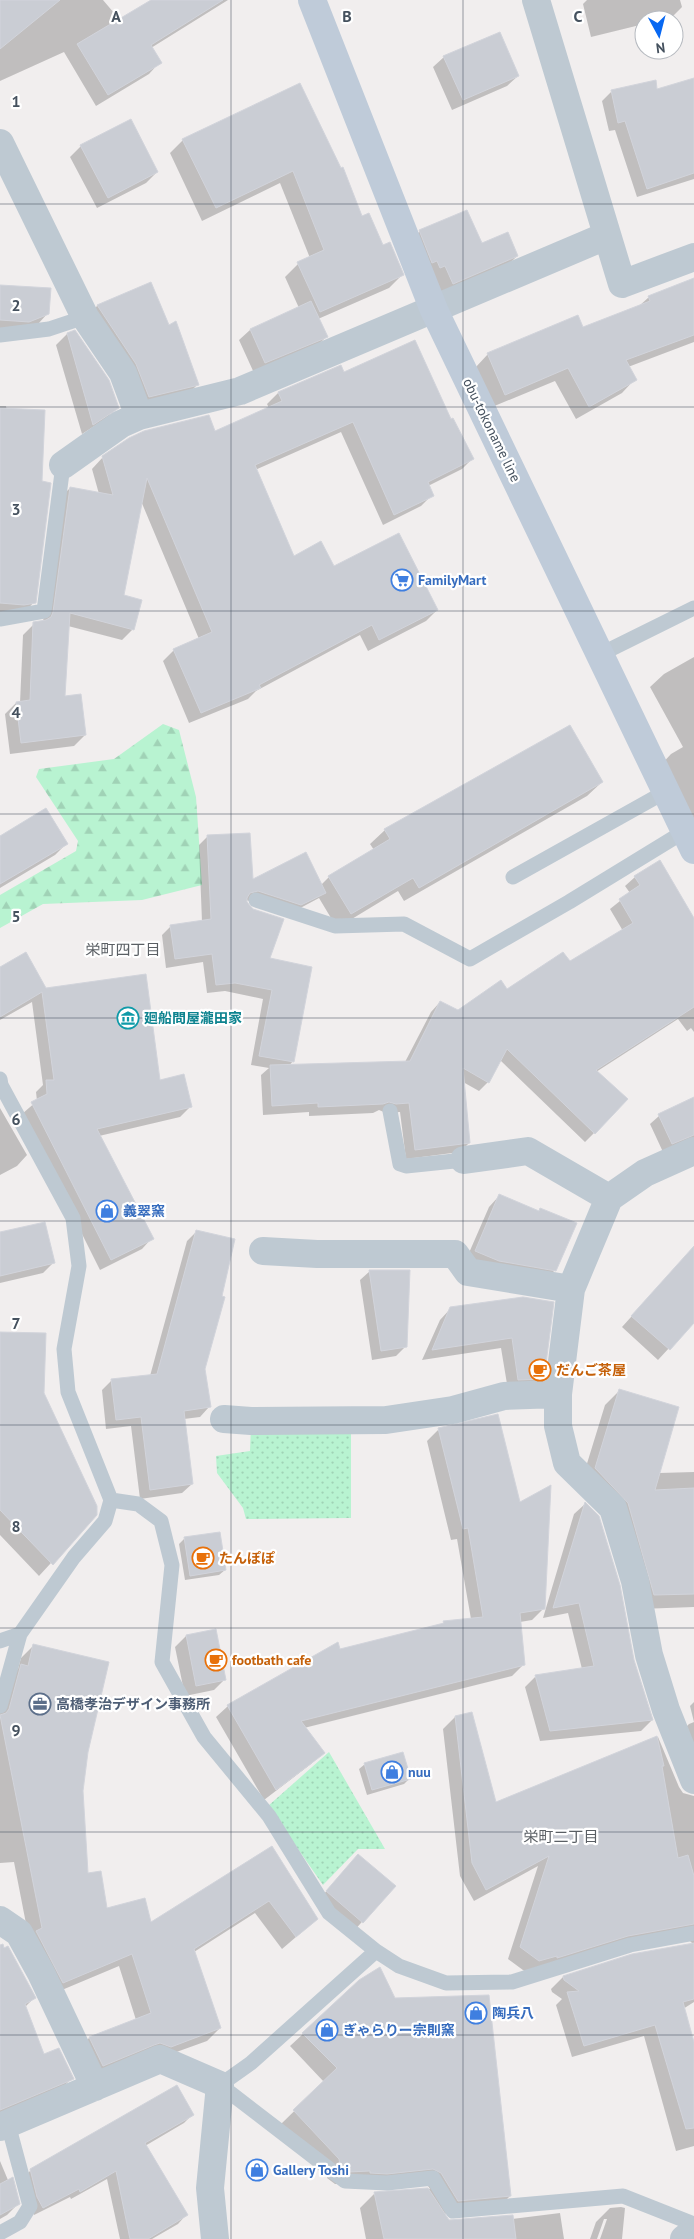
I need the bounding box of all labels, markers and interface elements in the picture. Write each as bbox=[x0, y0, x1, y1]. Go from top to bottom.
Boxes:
text: A bbox=[111, 6, 121, 26]
text: B bbox=[342, 6, 352, 26]
text: C bbox=[574, 6, 583, 26]
north arrow bbox=[634, 10, 684, 60]
text: N bbox=[655, 38, 666, 57]
text: 1 bbox=[11, 91, 21, 111]
text: 2 bbox=[11, 295, 21, 315]
street label: obu-tokoname line bbox=[459, 375, 525, 485]
text: 3 bbox=[11, 499, 21, 519]
supermarket icon: FamilyMart bbox=[390, 568, 414, 592]
place label: FamilyMart bbox=[418, 571, 486, 589]
text: 4 bbox=[11, 702, 21, 722]
text: 5 bbox=[11, 906, 21, 926]
district label: 栄町四丁目 bbox=[85, 940, 161, 959]
museum icon: 廻船問屋瀧田家 bbox=[116, 1006, 140, 1030]
place label: 廻船問屋瀧田家 bbox=[144, 1009, 242, 1027]
text: 6 bbox=[11, 1109, 21, 1129]
shop icon: 義翠窯 bbox=[95, 1199, 119, 1223]
place label: 義翠窯 bbox=[123, 1202, 165, 1220]
text: 7 bbox=[11, 1313, 21, 1333]
cafe icon: だんご茶屋 bbox=[528, 1358, 552, 1382]
place label: だんご茶屋 bbox=[556, 1361, 626, 1379]
text: 8 bbox=[11, 1516, 21, 1536]
cafe icon: たんぽぽ bbox=[191, 1546, 215, 1570]
place label: たんぽぽ bbox=[219, 1549, 275, 1567]
cafe icon: footbath cafe bbox=[204, 1648, 228, 1672]
place label: footbath cafe bbox=[232, 1651, 311, 1669]
office icon: 高橋孝治デザイン事務所 bbox=[28, 1692, 52, 1716]
place label: 高橋孝治デザイン事務所 bbox=[56, 1695, 210, 1713]
text: 9 bbox=[11, 1720, 21, 1740]
shop icon: nuu bbox=[380, 1760, 404, 1784]
place label: nuu bbox=[408, 1763, 431, 1781]
district label: 栄町二丁目 bbox=[523, 1827, 599, 1846]
shop icon: 陶兵八 bbox=[464, 2001, 488, 2025]
place label: 陶兵八 bbox=[492, 2004, 534, 2022]
shop icon: ぎゃらりー宗則窯 bbox=[315, 2018, 339, 2042]
place label: ぎゃらりー宗則窯 bbox=[343, 2021, 455, 2039]
shop icon: Gallery Toshi bbox=[245, 2158, 269, 2182]
place label: Gallery Toshi bbox=[273, 2161, 349, 2179]

